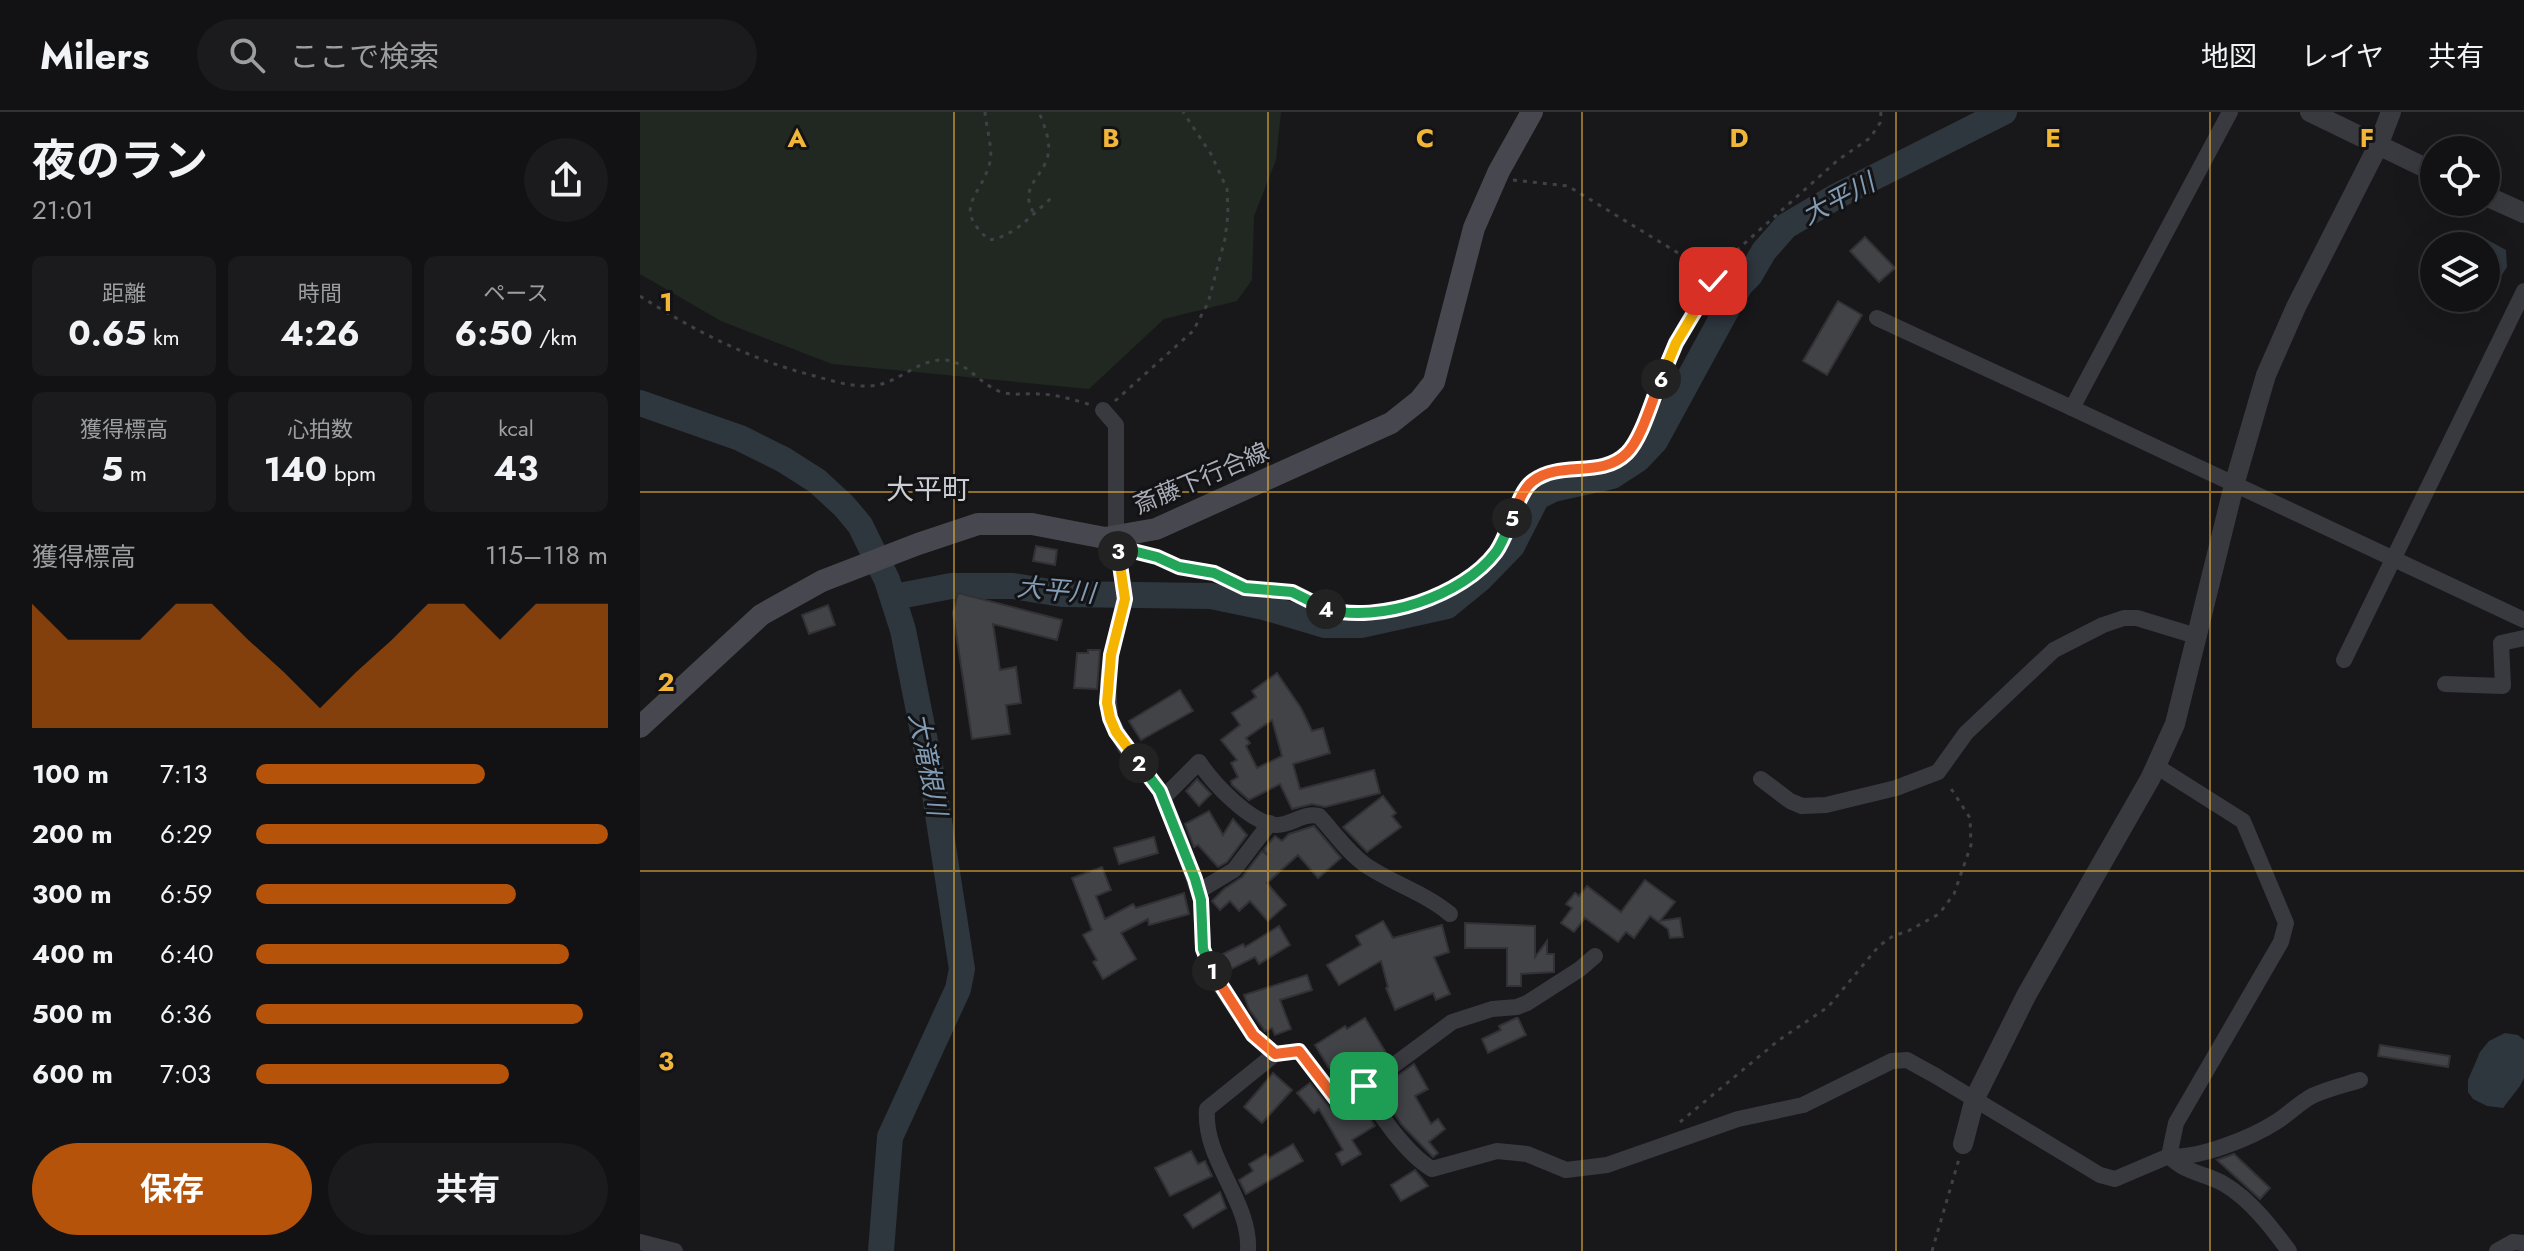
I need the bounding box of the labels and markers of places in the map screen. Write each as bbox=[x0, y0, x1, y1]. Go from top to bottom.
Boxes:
pin bbox=[1679, 247, 1747, 315]
pin: 6 bbox=[1641, 359, 1681, 399]
pin: 5 bbox=[1492, 498, 1532, 538]
pin: 3 bbox=[1098, 531, 1138, 571]
pin: 4 bbox=[1306, 589, 1346, 629]
pin: 2 bbox=[1119, 743, 1159, 783]
pin: 1 bbox=[1192, 951, 1232, 991]
pin bbox=[1330, 1052, 1398, 1120]

